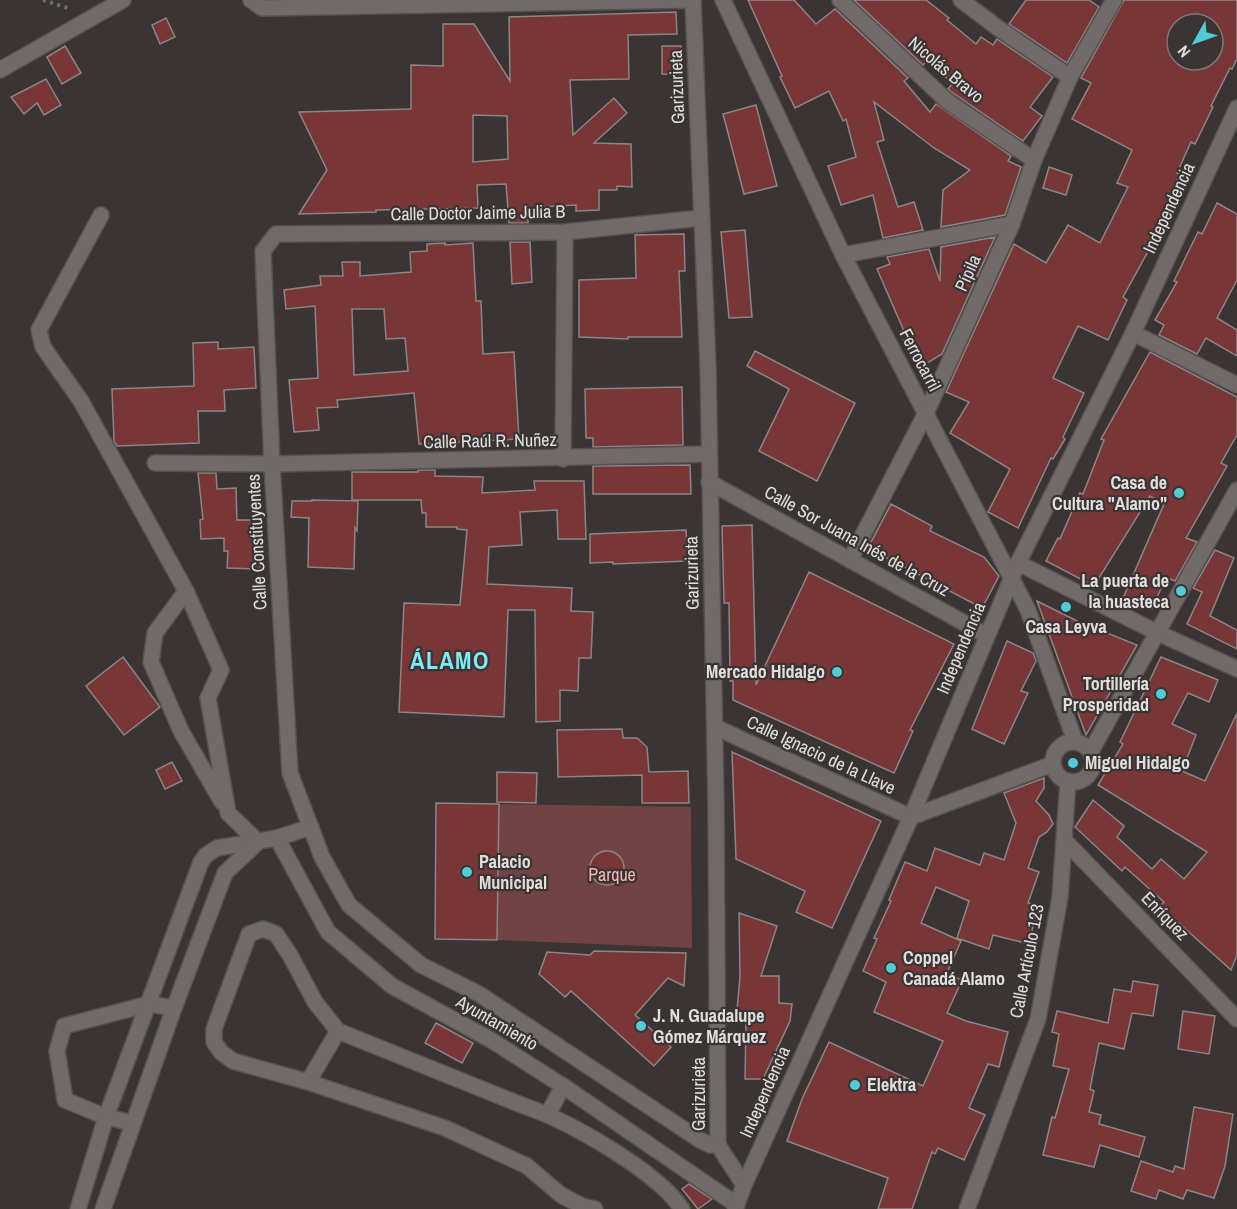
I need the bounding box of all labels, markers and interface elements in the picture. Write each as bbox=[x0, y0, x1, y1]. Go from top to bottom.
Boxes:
north arrow bbox=[1165, 12, 1225, 72]
street label: Nicolás Bravo bbox=[903, 31, 990, 109]
text: N bbox=[1172, 41, 1195, 62]
street label: Garizurieta bbox=[663, 50, 690, 124]
street label: Independencia bbox=[1137, 158, 1201, 257]
street label: Calle Doctor Jaime Julia B bbox=[390, 198, 566, 227]
street label: Pípila bbox=[948, 250, 987, 295]
street label: Ferrocarril bbox=[894, 324, 947, 395]
street label: Calle Raúl R. Nuñez bbox=[423, 427, 557, 454]
place label: Casa de Cultura "Alamo" bbox=[1052, 470, 1167, 516]
street label: Calle Constituyentes bbox=[240, 473, 273, 611]
street label: Calle Sor Juana Inés de la Cruz bbox=[760, 479, 954, 602]
marker: Casa de Cultura "Alamo" bbox=[1172, 486, 1186, 500]
street label: Garizurieta bbox=[678, 536, 705, 610]
place label: La puerta de la huasteca bbox=[1081, 568, 1170, 614]
marker: La puerta de la huasteca bbox=[1174, 584, 1188, 598]
street label: Independencia bbox=[930, 598, 991, 698]
marker: Casa Leyva bbox=[1059, 600, 1073, 614]
place label: Casa Leyva bbox=[1025, 614, 1107, 639]
district label: ÁLAMO bbox=[410, 644, 490, 676]
place label: Mercado Hidalgo bbox=[706, 659, 825, 684]
marker: Mercado Hidalgo bbox=[830, 665, 844, 679]
place label: Tortillería Prosperidad bbox=[1063, 671, 1150, 717]
marker: Tortillería Prosperidad bbox=[1154, 687, 1168, 701]
street label: Calle Ignacio de la Llave bbox=[743, 709, 900, 800]
place label: Miguel Hidalgo bbox=[1085, 750, 1190, 775]
marker: Miguel Hidalgo bbox=[1066, 756, 1080, 770]
place label: Palacio Municipal bbox=[479, 849, 547, 895]
park label: Parque bbox=[588, 862, 636, 887]
marker: Palacio Municipal bbox=[460, 865, 474, 879]
street label: Enríquez bbox=[1136, 886, 1195, 946]
street label: Calle Artículo 123 bbox=[1003, 902, 1050, 1020]
place label: Coppel Canadá Alamo bbox=[903, 945, 1005, 991]
marker: Coppel Canadá Alamo bbox=[884, 961, 898, 975]
street label: Ayuntamiento bbox=[451, 989, 543, 1056]
place label: J. N. Guadalupe Gómez Márquez bbox=[653, 1003, 767, 1049]
marker: J. N. Guadalupe Gómez Márquez bbox=[634, 1019, 648, 1033]
street label: Independencia bbox=[733, 1042, 796, 1141]
street label: Garizurieta bbox=[686, 1057, 711, 1131]
place label: Elektra bbox=[867, 1072, 917, 1097]
marker: Elektra bbox=[848, 1078, 862, 1092]

